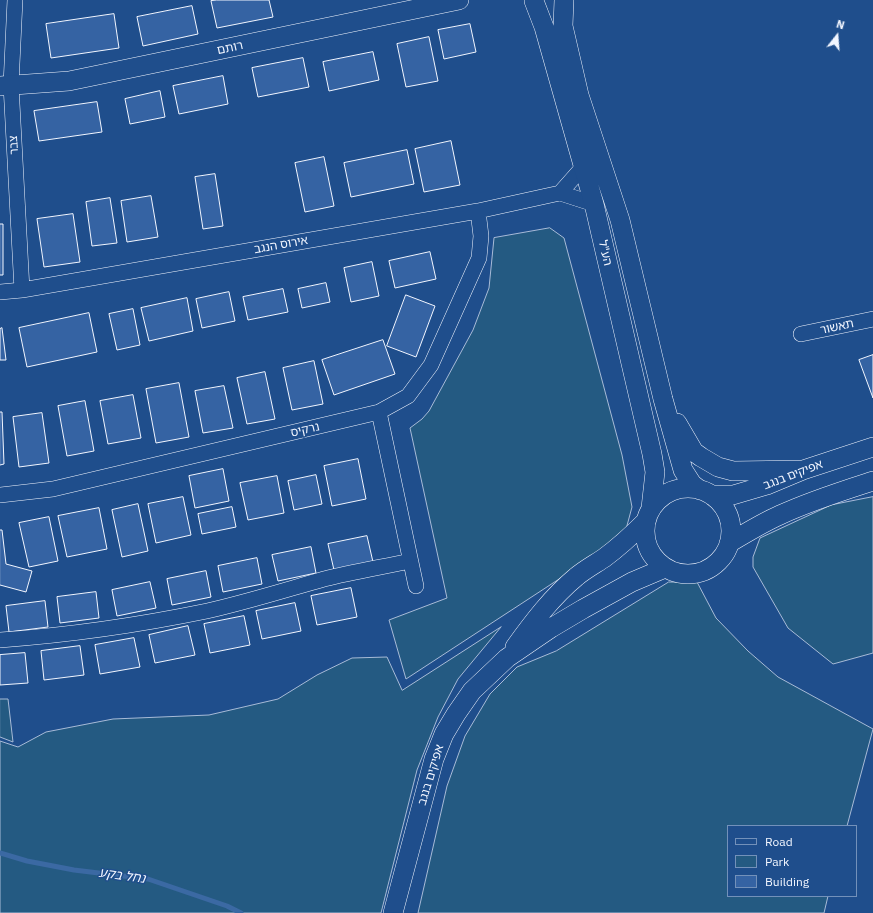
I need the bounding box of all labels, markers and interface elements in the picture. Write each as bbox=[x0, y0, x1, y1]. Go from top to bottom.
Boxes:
north arrow bbox=[817, 16, 857, 56]
text: N bbox=[835, 17, 846, 32]
street label: רותם bbox=[216, 38, 244, 58]
street label: צבר bbox=[6, 135, 22, 155]
street label: אירוס הנגב bbox=[253, 233, 309, 257]
street label: הע"ל bbox=[595, 239, 615, 267]
street label: תאשור bbox=[819, 316, 855, 338]
street label: נרקיס bbox=[289, 420, 321, 440]
street label: אפיקים בנגב bbox=[761, 457, 825, 493]
street label: אפיקים בנגב bbox=[415, 743, 447, 807]
legend bbox=[727, 825, 857, 897]
text: Road bbox=[765, 834, 793, 849]
text: Park bbox=[765, 854, 789, 869]
water label: נחל בקע bbox=[98, 865, 146, 887]
text: Building bbox=[765, 874, 809, 889]

